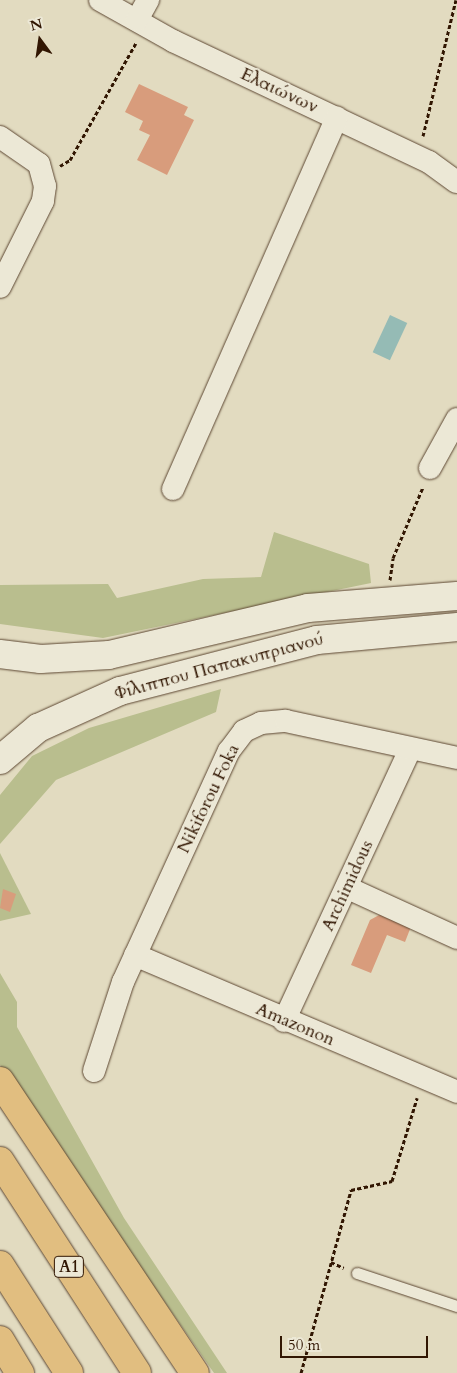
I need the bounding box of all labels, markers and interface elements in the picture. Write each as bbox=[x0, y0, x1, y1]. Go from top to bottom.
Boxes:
text: N bbox=[28, 14, 44, 36]
north arrow bbox=[15, 15, 65, 65]
street label: Ελαιώνων bbox=[237, 64, 321, 118]
street label: Φίλιππου Παπακυπριανού bbox=[112, 629, 326, 705]
street label: Nikiforou Foka bbox=[173, 741, 245, 857]
street label: Archimidous bbox=[318, 837, 378, 935]
street label: Amazonon bbox=[252, 999, 338, 1051]
road number: A1 bbox=[53, 1254, 85, 1280]
scale bar bbox=[282, 1326, 430, 1358]
text: 50 m bbox=[288, 1335, 320, 1355]

